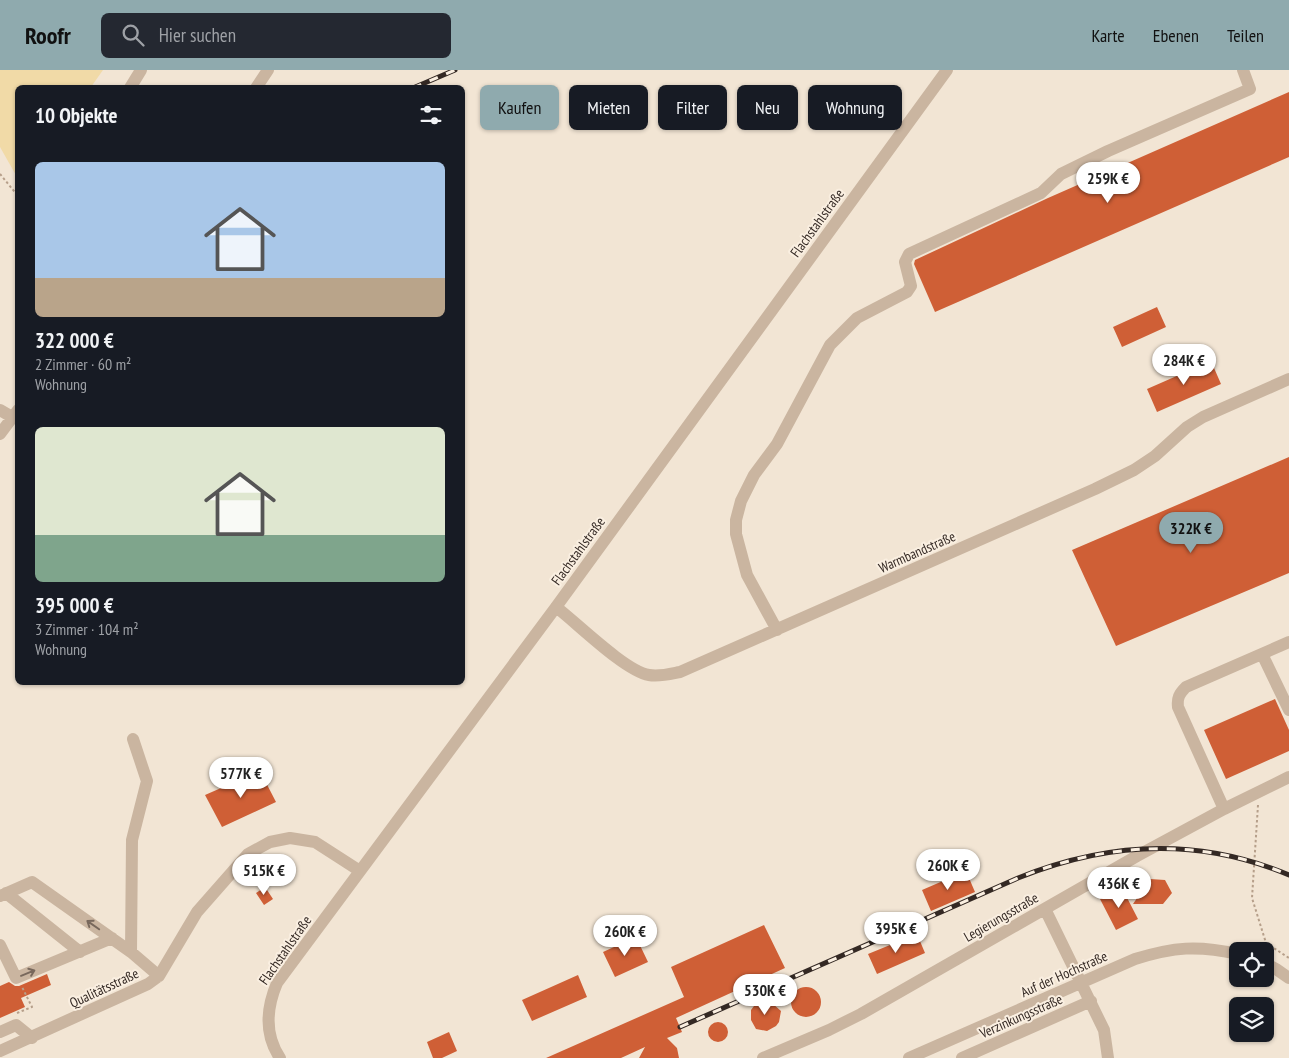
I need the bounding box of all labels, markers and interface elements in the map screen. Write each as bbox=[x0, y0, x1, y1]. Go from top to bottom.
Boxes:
search box bbox=[101, 13, 451, 58]
text: Roofr bbox=[25, 20, 71, 51]
icon: search bbox=[119, 21, 147, 49]
text: Hier suchen bbox=[159, 23, 236, 47]
text: Karte bbox=[1091, 24, 1125, 47]
text: Ebenen bbox=[1153, 24, 1199, 47]
text: Teilen bbox=[1227, 24, 1264, 47]
chip: Kaufen bbox=[480, 85, 559, 130]
chip: Mieten bbox=[569, 85, 648, 130]
chip: Filter bbox=[658, 85, 727, 130]
chip: Neu bbox=[737, 85, 798, 130]
chip: Wohnung bbox=[808, 85, 902, 130]
icon: filters bbox=[417, 101, 445, 129]
text: 10 Objekte bbox=[35, 102, 118, 129]
pin: 259K € bbox=[1067, 162, 1149, 204]
text: 259K € bbox=[1087, 168, 1129, 188]
street label: Flachstahlstraße bbox=[786, 185, 848, 261]
icon: home bbox=[195, 194, 285, 284]
text: 322 000 € bbox=[35, 327, 114, 354]
pin: 284K € bbox=[1143, 344, 1225, 386]
text: 284K € bbox=[1163, 350, 1205, 370]
text: 2 Zimmer · 60 m² bbox=[35, 354, 131, 374]
text: Wohnung bbox=[35, 374, 87, 394]
icon: home bbox=[195, 459, 285, 549]
pin: 322K € bbox=[1150, 512, 1232, 554]
street label: Flachstahlstraße bbox=[547, 513, 609, 589]
text: 322K € bbox=[1170, 518, 1212, 538]
street label: Warmbandstraße bbox=[876, 527, 958, 577]
text: 395 000 € bbox=[35, 592, 114, 619]
text: 3 Zimmer · 104 m² bbox=[35, 619, 139, 639]
text: Wohnung bbox=[35, 639, 87, 659]
pin: 577K € bbox=[200, 756, 282, 799]
text: 577K € bbox=[220, 763, 262, 783]
pin: 260K € bbox=[907, 848, 989, 891]
pin: 515K € bbox=[223, 854, 305, 896]
text: 260K € bbox=[927, 855, 969, 875]
text: 515K € bbox=[243, 860, 285, 880]
pin: 436K € bbox=[1078, 866, 1160, 909]
text: 436K € bbox=[1098, 873, 1140, 893]
street label: Legierungsstraße bbox=[960, 888, 1042, 946]
street label: Flachstahlstraße bbox=[255, 912, 315, 988]
pin: 395K € bbox=[855, 912, 937, 954]
pin: 260K € bbox=[584, 914, 666, 957]
text: 395K € bbox=[875, 918, 917, 938]
one-way arrow bbox=[86, 920, 100, 930]
text: 260K € bbox=[604, 921, 646, 941]
map controls bbox=[1229, 942, 1274, 1042]
button: locate bbox=[1229, 942, 1274, 987]
street label: Auf der Hochstraße bbox=[1018, 947, 1110, 1001]
street label: Qualitätsstraße bbox=[67, 964, 142, 1012]
one-way arrow bbox=[20, 968, 35, 977]
pin: 530K € bbox=[724, 974, 806, 1016]
text: 530K € bbox=[744, 980, 786, 1000]
street label: Verzinkungsstraße bbox=[976, 990, 1065, 1043]
button: layers bbox=[1229, 997, 1274, 1042]

